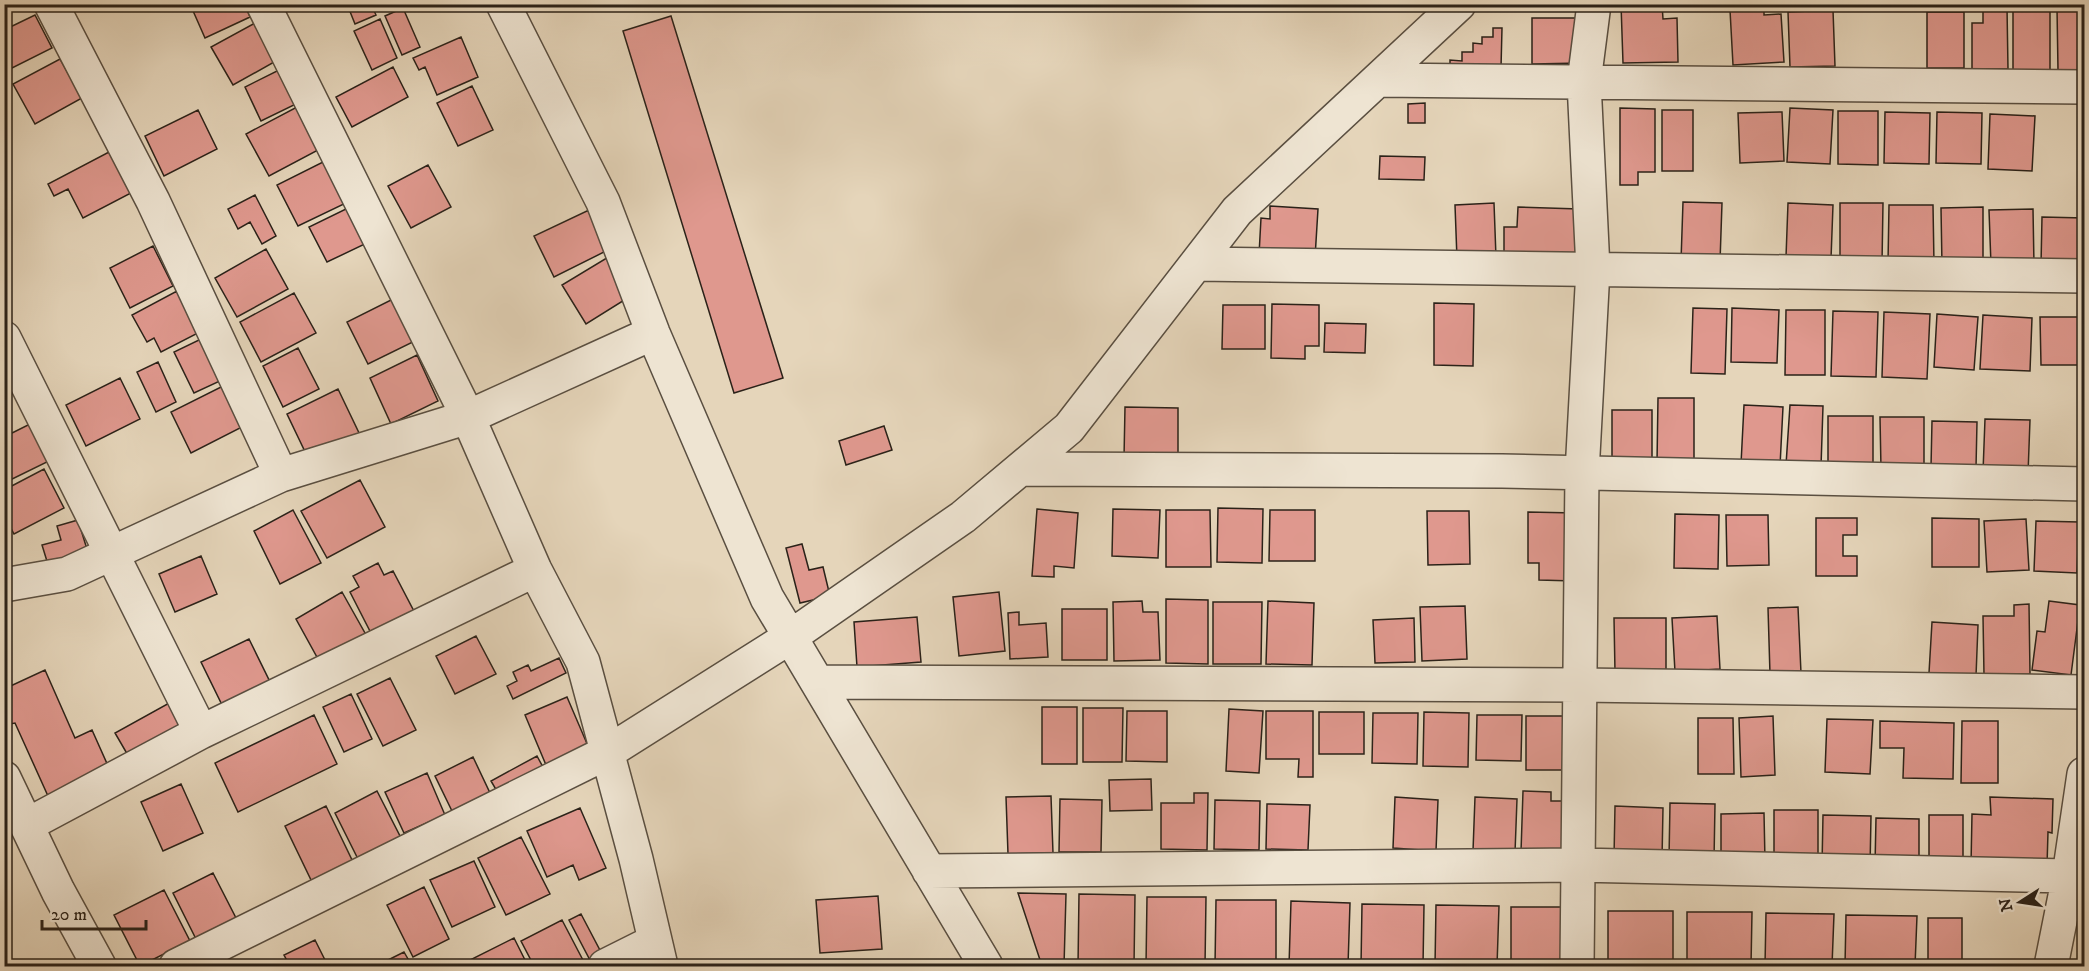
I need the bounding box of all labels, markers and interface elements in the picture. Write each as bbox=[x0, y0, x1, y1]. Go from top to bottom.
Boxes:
north arrow bbox=[1990, 872, 2050, 932]
scale bar bbox=[42, 893, 146, 931]
text: N bbox=[1995, 896, 2017, 913]
text: 20 m bbox=[51, 904, 87, 926]

